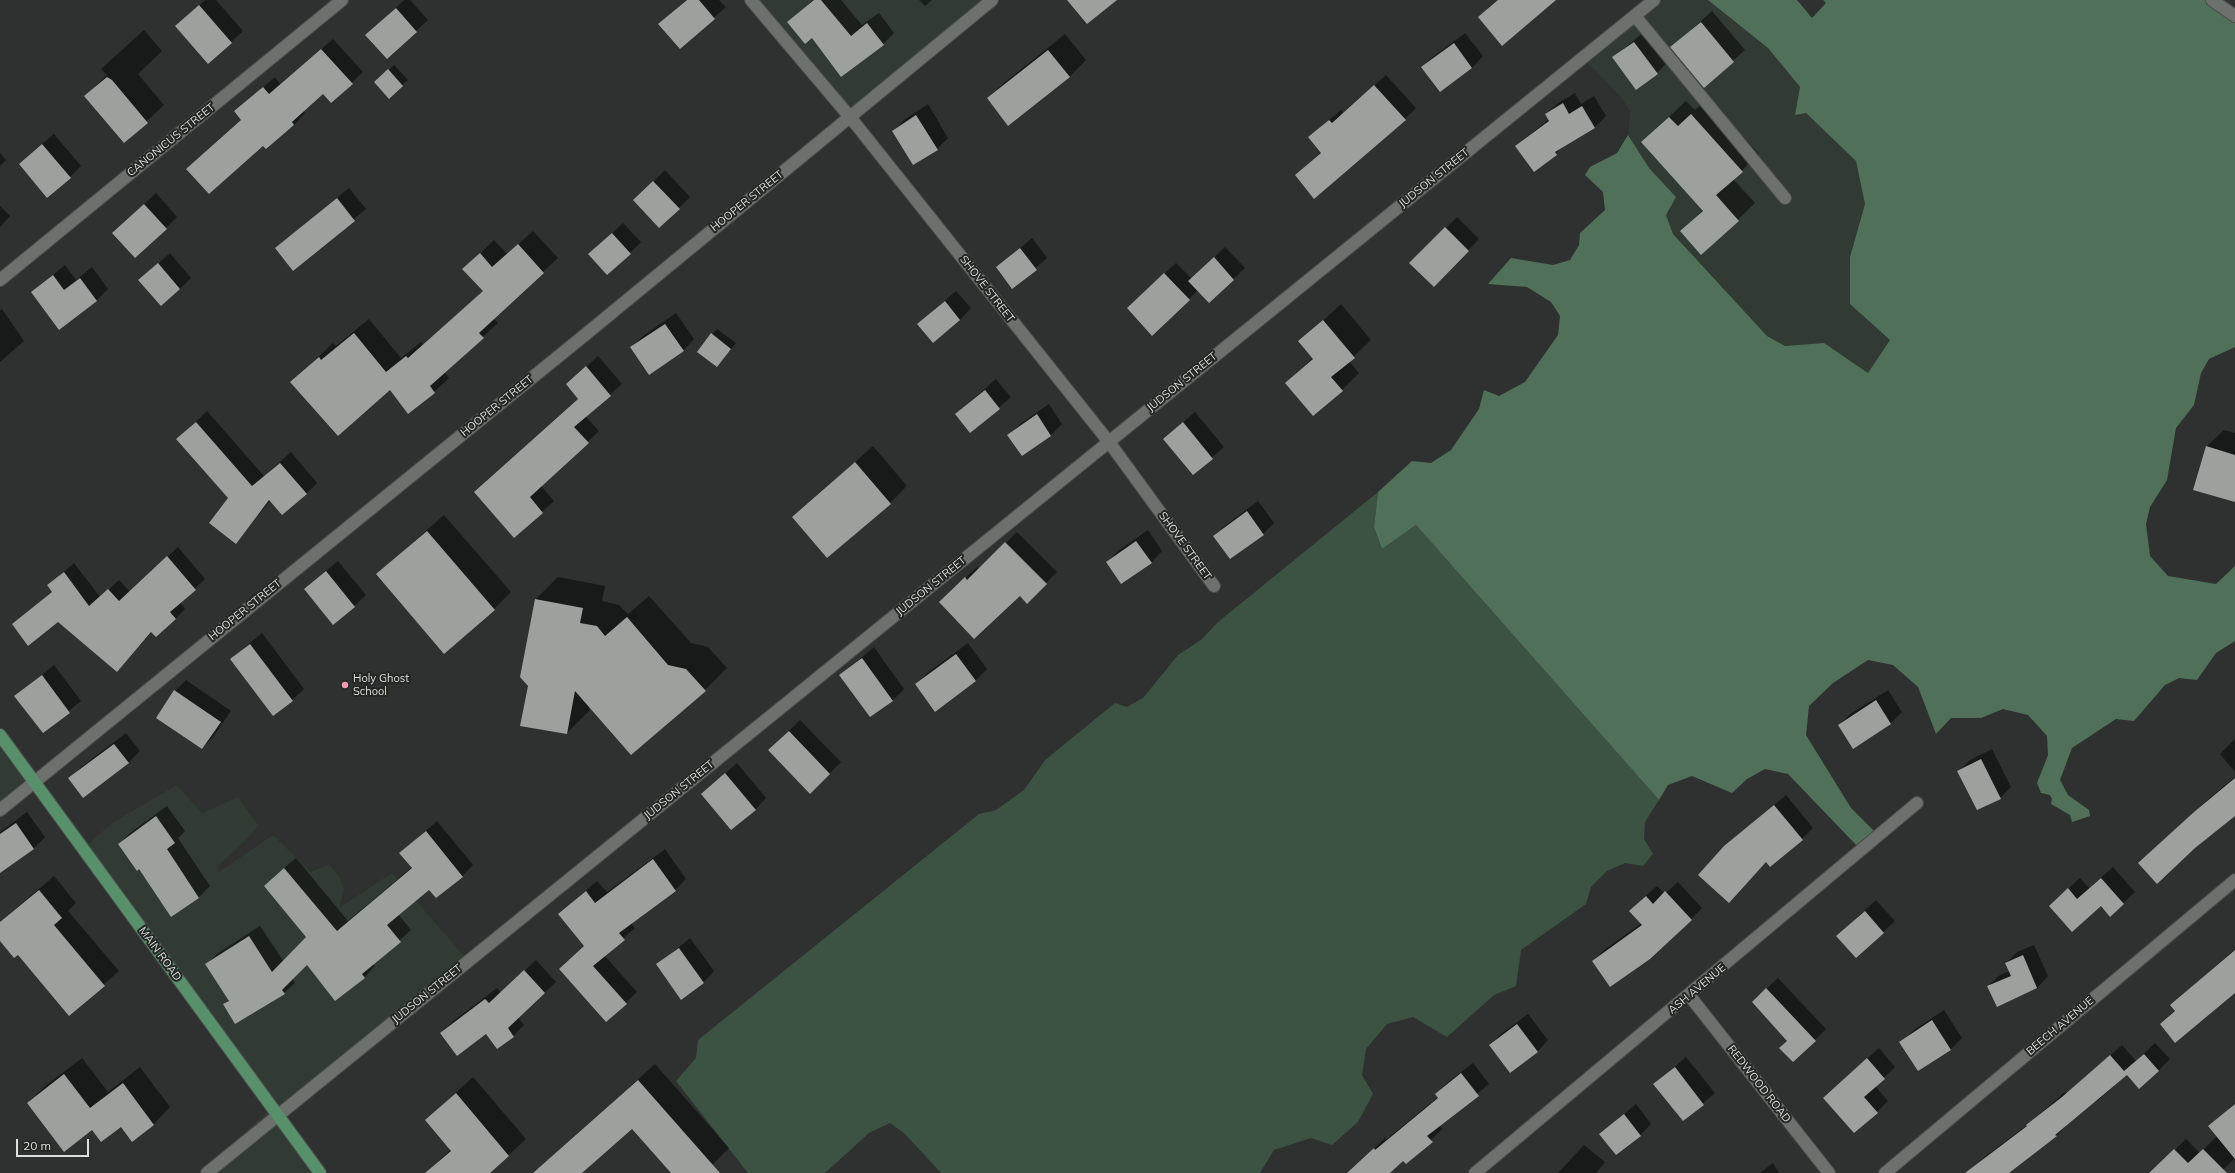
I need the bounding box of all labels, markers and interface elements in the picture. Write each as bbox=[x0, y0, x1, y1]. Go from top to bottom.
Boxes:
street label: CANONICUS STREET bbox=[125, 101, 217, 179]
street label: JUDSON STREET bbox=[1396, 146, 1472, 210]
street label: HOOPER STREET bbox=[708, 168, 786, 234]
street label: SHOVE STREET bbox=[957, 253, 1017, 325]
street label: JUDSON STREET bbox=[1144, 350, 1220, 414]
street label: HOOPER STREET bbox=[458, 373, 536, 439]
street label: SHOVE STREET bbox=[1156, 509, 1214, 583]
street label: JUDSON STREET bbox=[893, 554, 969, 618]
street label: HOOPER STREET bbox=[206, 577, 284, 643]
place label: Holy Ghost School bbox=[353, 672, 409, 698]
marker: Holy Ghost School bbox=[340, 680, 350, 690]
street label: JUDSON STREET bbox=[641, 758, 717, 822]
street label: MAIN ROAD bbox=[136, 924, 184, 984]
street label: ASH AVENUE bbox=[1666, 961, 1728, 1017]
street label: JUDSON STREET bbox=[389, 962, 465, 1026]
street label: BEECH AVENUE bbox=[2024, 994, 2096, 1058]
street label: REDWOOD ROAD bbox=[1725, 1043, 1793, 1125]
scale bar bbox=[18, 1131, 91, 1157]
text: 20 m bbox=[23, 1138, 51, 1153]

